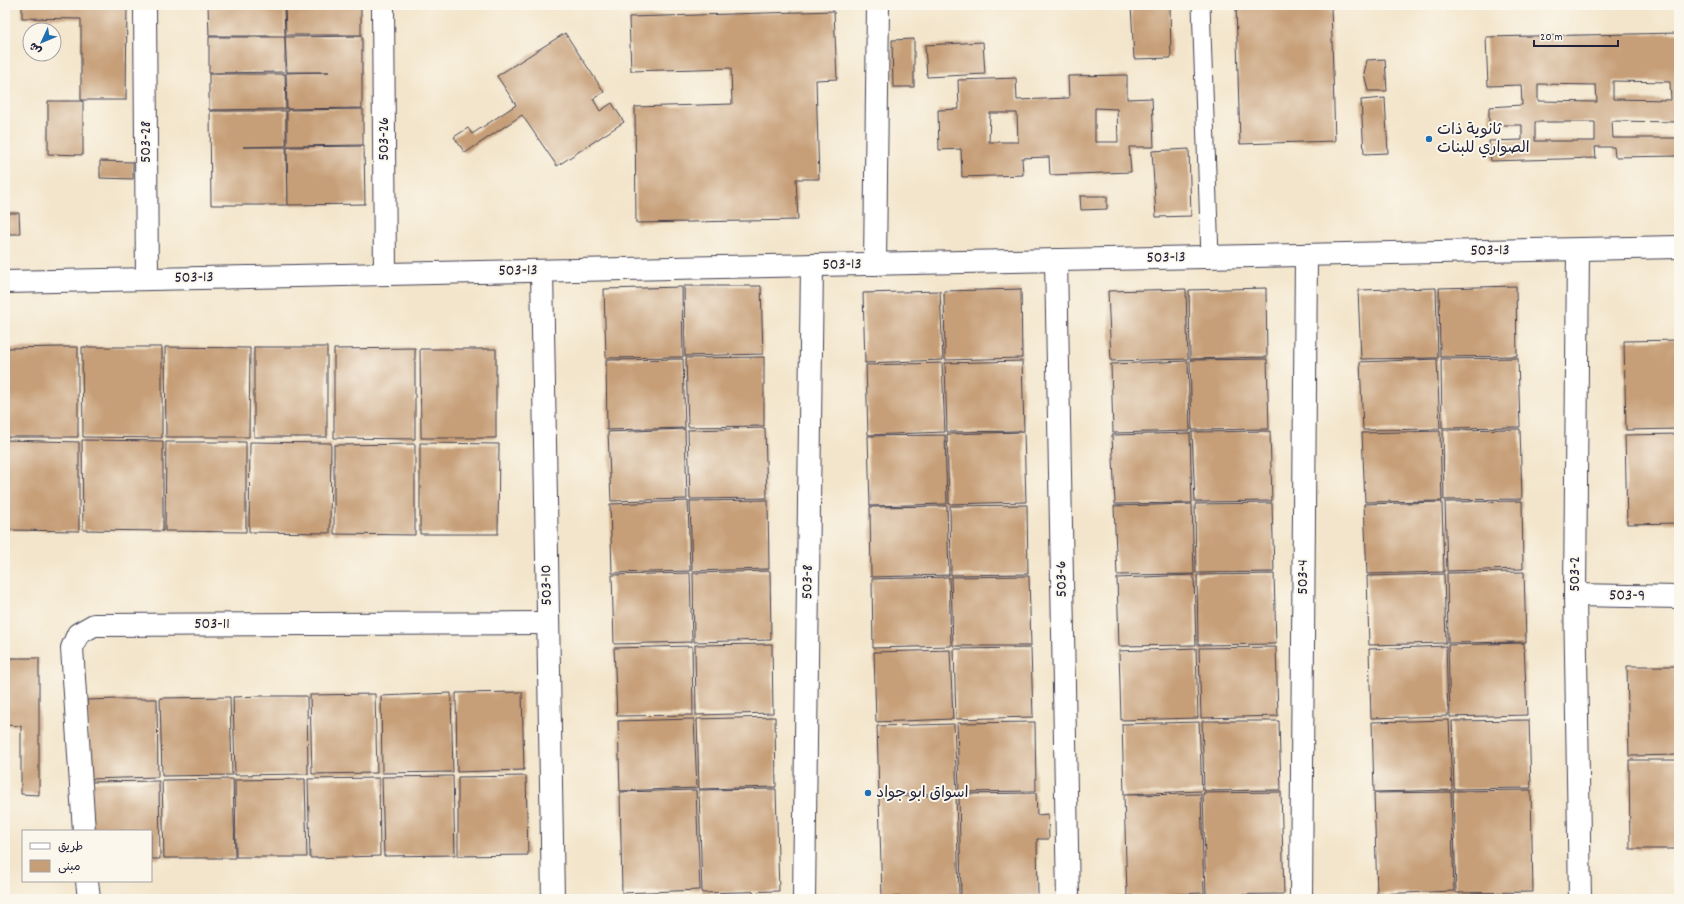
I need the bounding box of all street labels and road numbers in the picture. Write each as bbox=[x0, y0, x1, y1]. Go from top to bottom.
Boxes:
street label: 503-26 bbox=[373, 117, 396, 161]
street label: 503-28 bbox=[135, 121, 158, 163]
street label: 503-13 bbox=[1470, 239, 1510, 263]
street label: 503-13 bbox=[1146, 246, 1186, 270]
street label: 503-13 bbox=[822, 253, 862, 277]
street label: 503-13 bbox=[498, 259, 538, 283]
street label: 503-13 bbox=[174, 266, 214, 290]
street label: 503-2 bbox=[1564, 556, 1587, 592]
street label: 503-4 bbox=[1292, 559, 1315, 595]
street label: 503-6 bbox=[1050, 560, 1074, 597]
street label: 503-10 bbox=[535, 564, 559, 606]
street label: 503-8 bbox=[796, 564, 820, 600]
street label: 503-9 bbox=[1609, 584, 1645, 608]
street label: 503-11 bbox=[194, 613, 230, 636]

